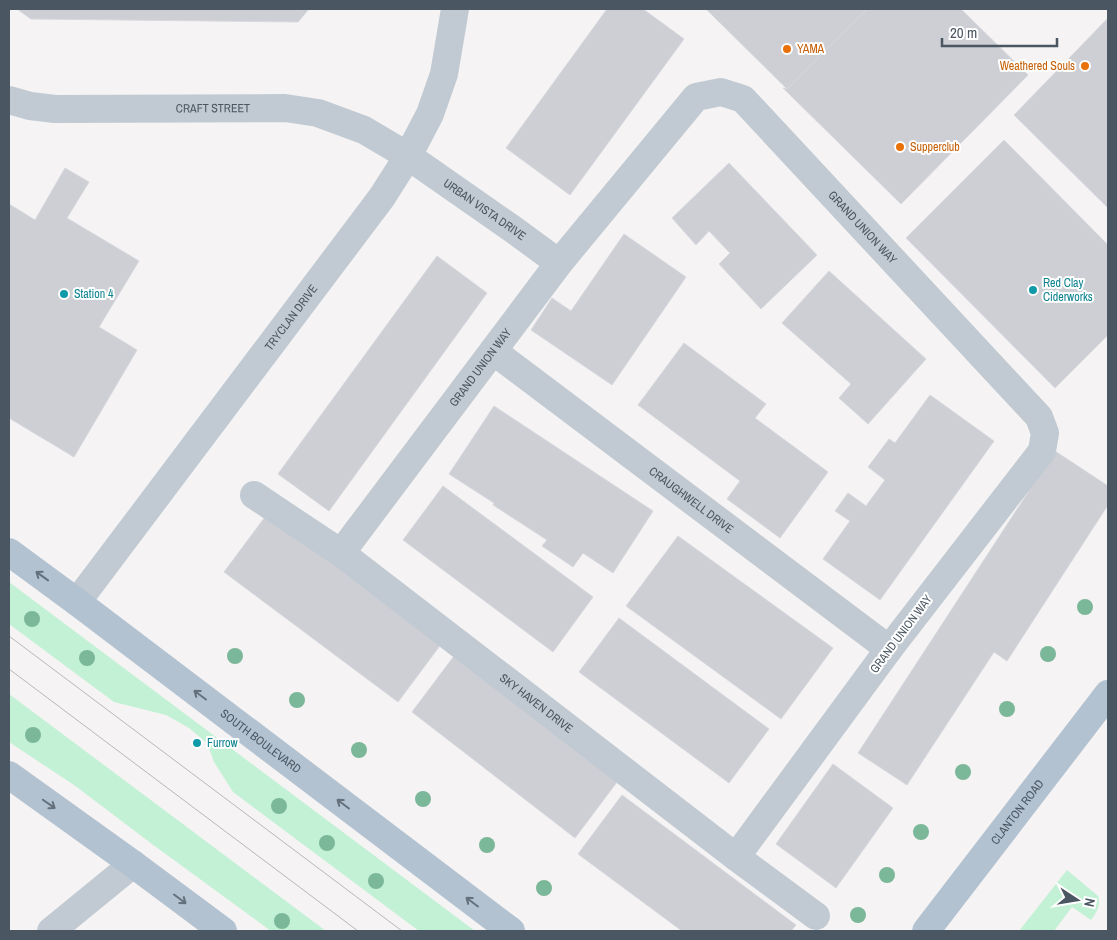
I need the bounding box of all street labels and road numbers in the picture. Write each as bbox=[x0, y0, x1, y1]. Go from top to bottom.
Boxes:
street label: CRAFT STREET bbox=[176, 100, 250, 116]
street label: URBAN VISTA DRIVE bbox=[440, 175, 529, 244]
street label: GRAND UNION WAY bbox=[825, 187, 901, 268]
street label: TRYCLAN DRIVE bbox=[261, 281, 321, 354]
street label: GRAND UNION WAY bbox=[446, 325, 515, 410]
street label: CRAUGHWELL DRIVE bbox=[646, 463, 737, 537]
street label: GRAND UNION WAY bbox=[866, 591, 936, 676]
street label: SKY HAVEN DRIVE bbox=[496, 670, 576, 737]
street label: SOUTH BOULEVARD bbox=[217, 706, 304, 777]
street label: CLANTON ROAD bbox=[987, 776, 1047, 848]

